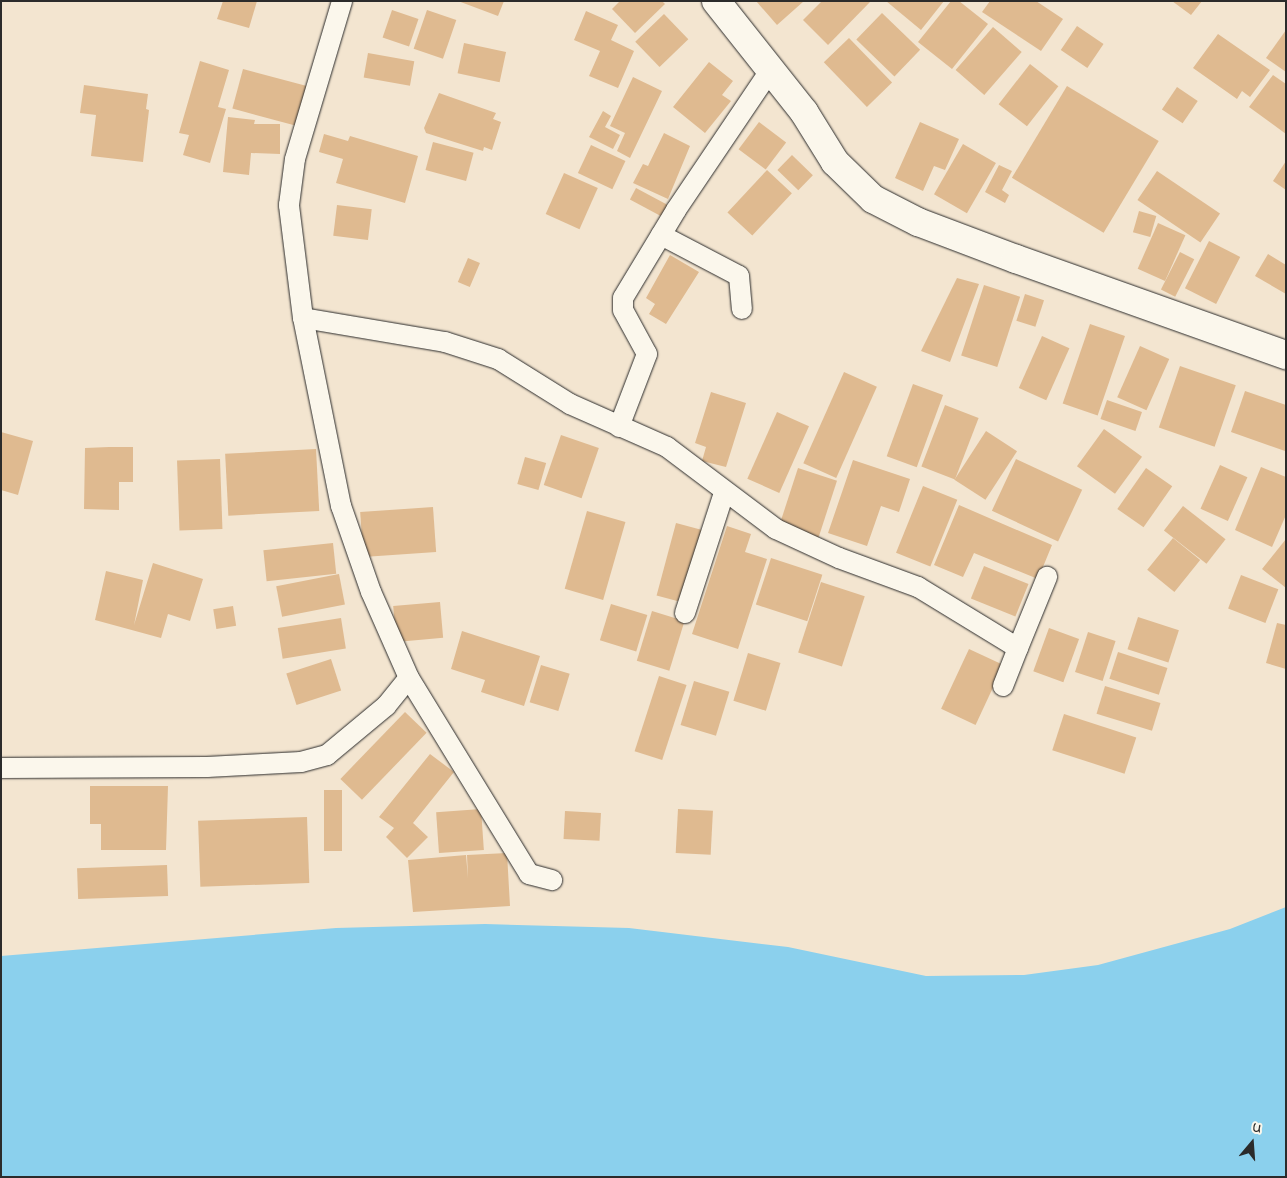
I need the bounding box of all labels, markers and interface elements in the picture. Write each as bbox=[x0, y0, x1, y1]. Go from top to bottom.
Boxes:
text: U bbox=[1249, 1117, 1264, 1140]
north arrow bbox=[1227, 1118, 1277, 1168]

